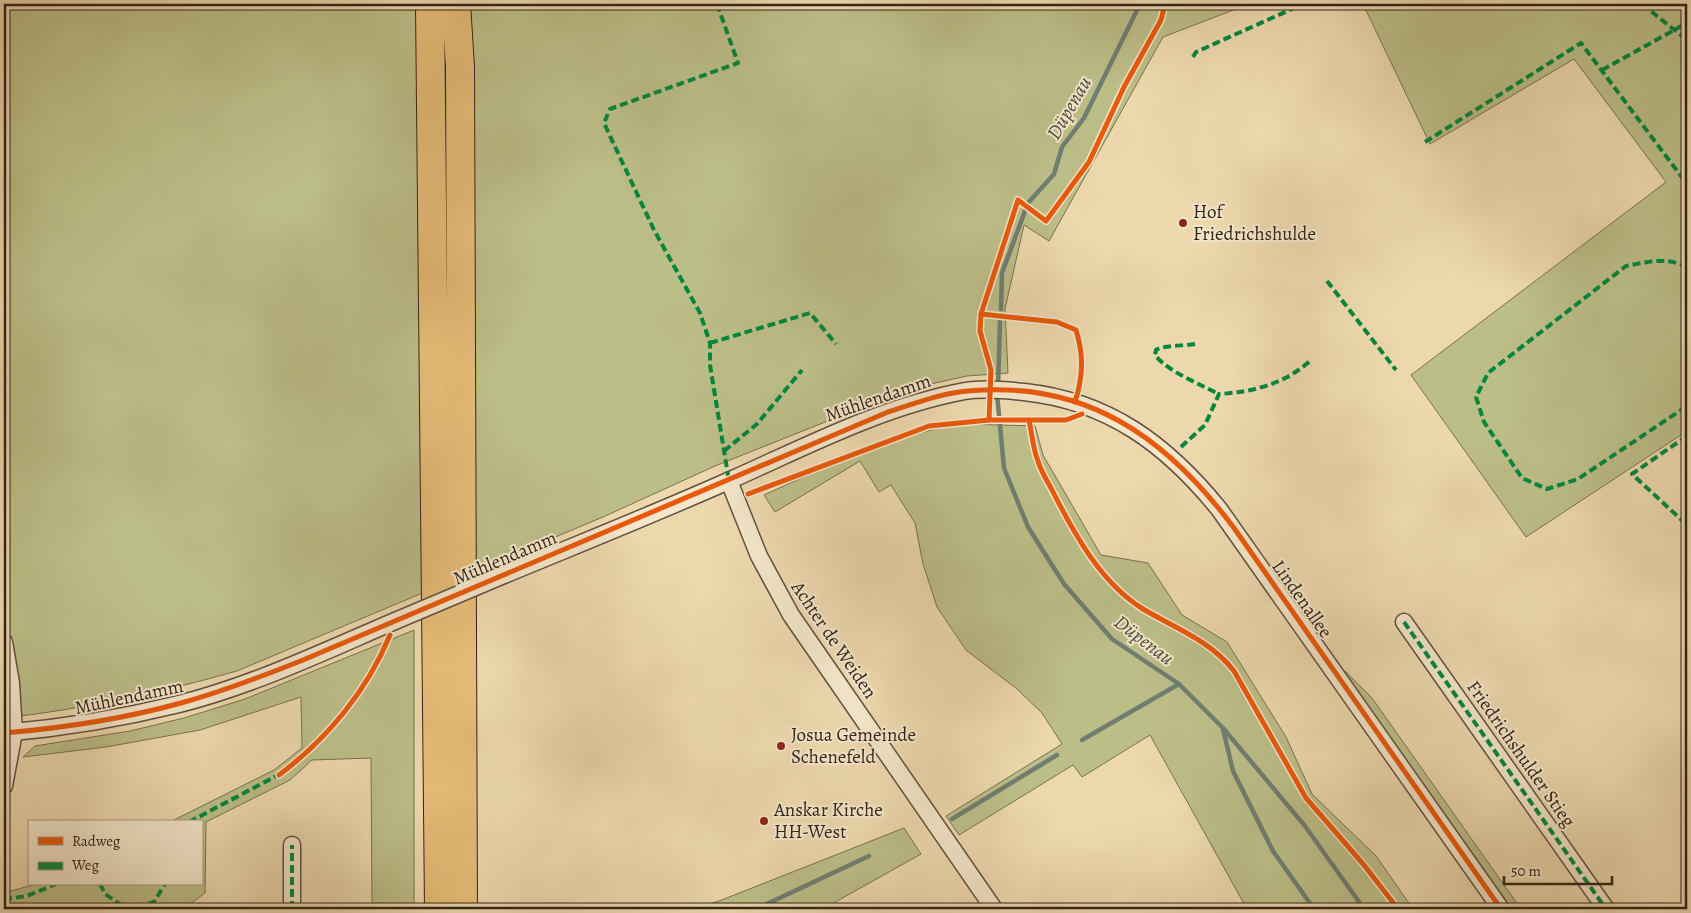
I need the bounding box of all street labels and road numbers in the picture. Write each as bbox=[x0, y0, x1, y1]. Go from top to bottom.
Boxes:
street label: Mühlendamm bbox=[822, 368, 935, 428]
street label: Mühlendamm bbox=[449, 524, 561, 592]
street label: Lindenallee bbox=[1266, 555, 1338, 643]
street label: Achter de Weiden bbox=[784, 575, 883, 704]
street label: Mühlendamm bbox=[72, 673, 186, 721]
street label: Friedrichshulder Stieg bbox=[1461, 675, 1582, 833]

